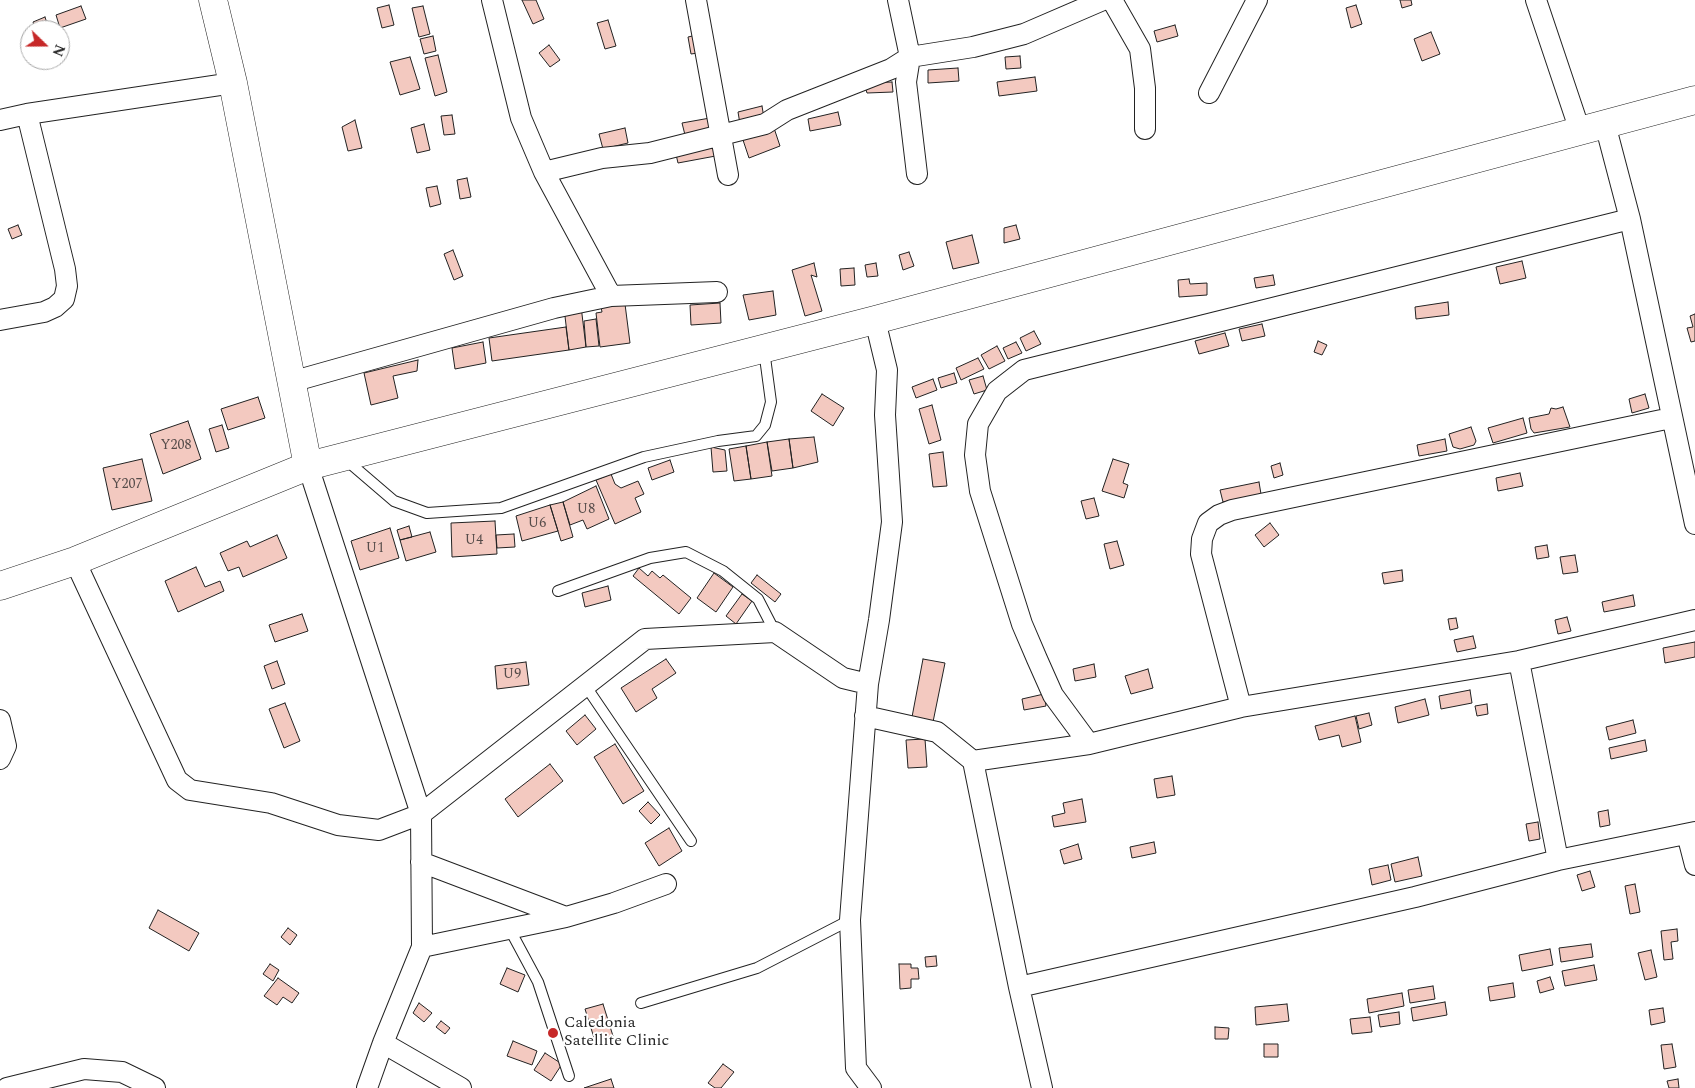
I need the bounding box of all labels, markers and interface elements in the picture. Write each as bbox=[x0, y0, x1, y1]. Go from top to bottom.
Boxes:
north arrow bbox=[20, 20, 70, 70]
text: N bbox=[47, 41, 70, 60]
house number: Y208 bbox=[160, 438, 192, 454]
house number: Y207 bbox=[111, 477, 143, 493]
house number: U8 bbox=[577, 502, 595, 518]
house number: U6 bbox=[528, 516, 546, 532]
house number: U4 bbox=[465, 533, 483, 549]
house number: U1 bbox=[366, 541, 384, 557]
house number: U9 bbox=[503, 667, 521, 683]
place label: Caledonia Satellite Clinic bbox=[564, 1014, 669, 1052]
marker: Caledonia Satellite Clinic bbox=[546, 1026, 560, 1040]

